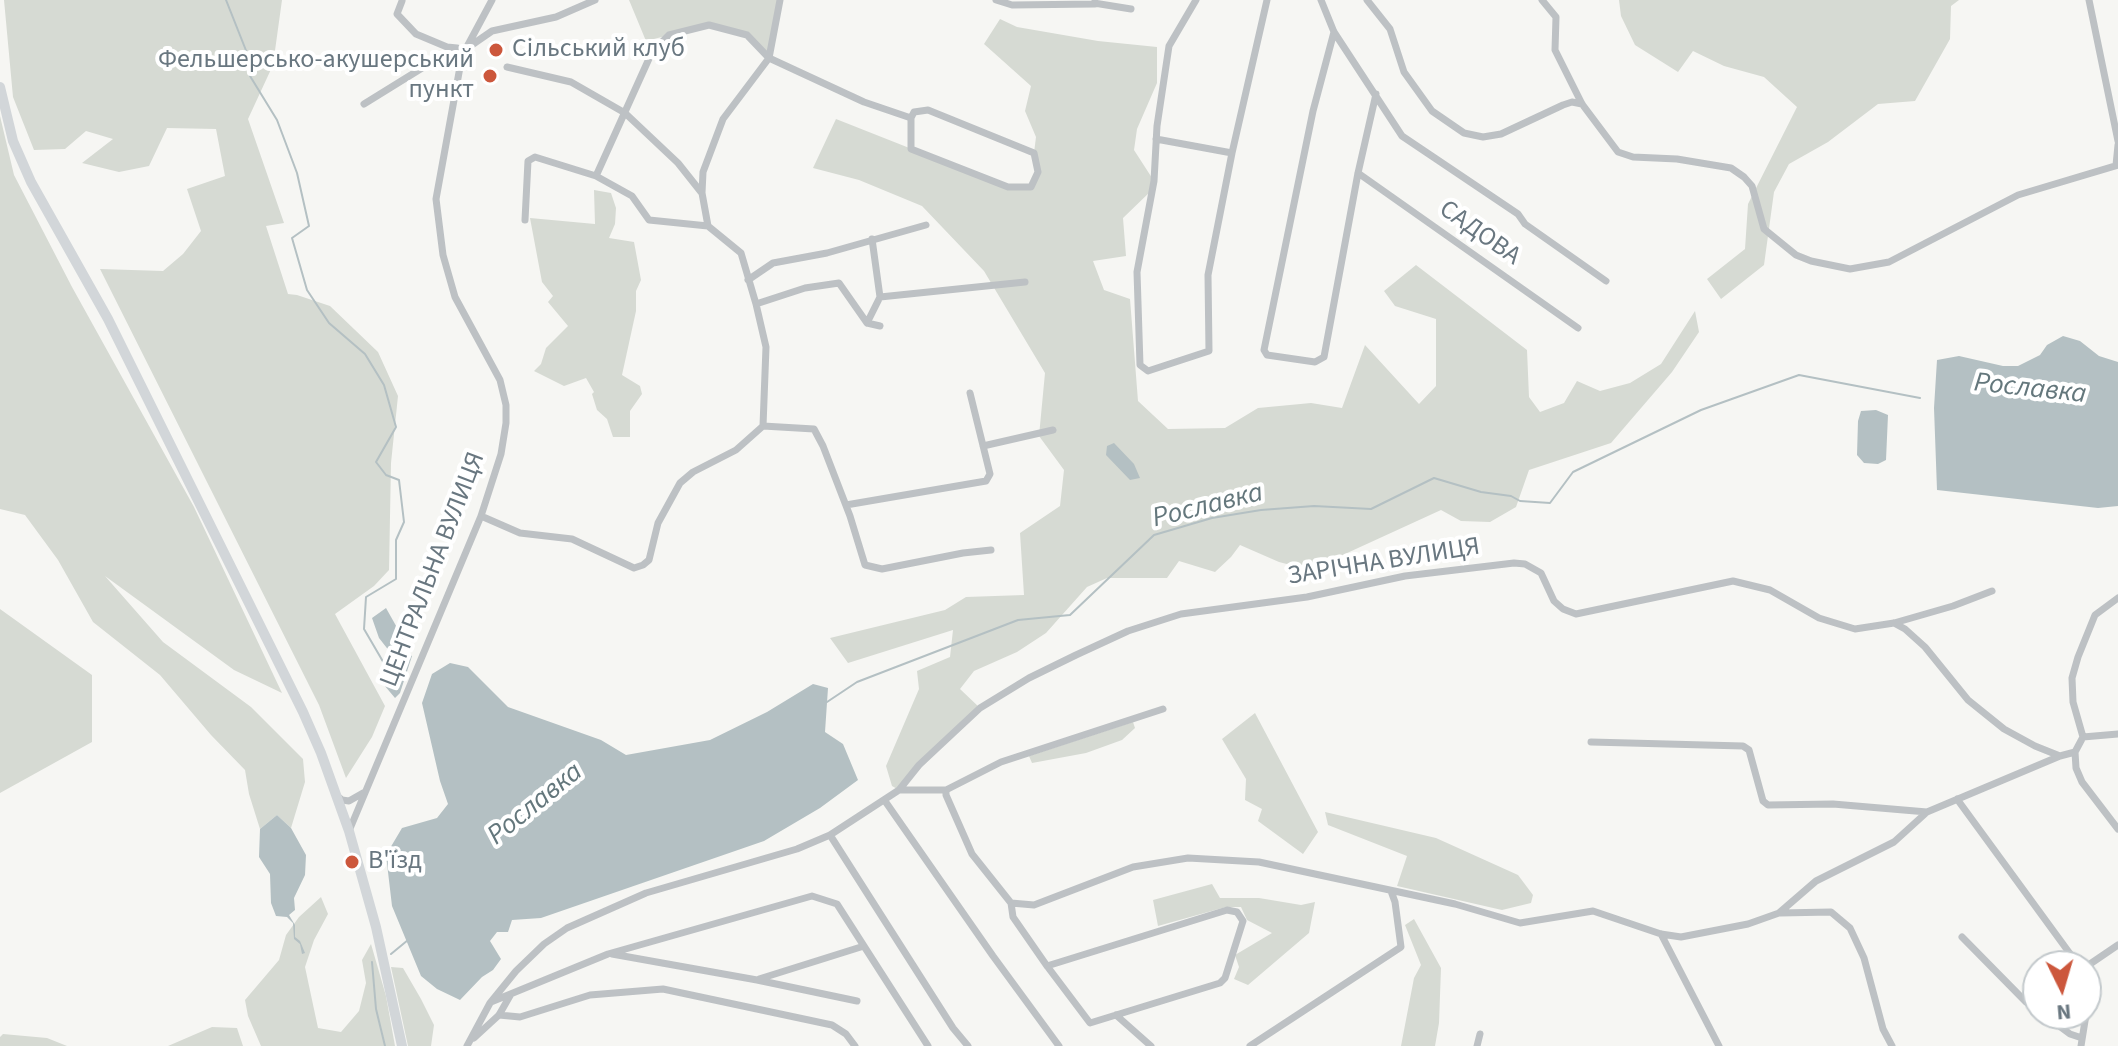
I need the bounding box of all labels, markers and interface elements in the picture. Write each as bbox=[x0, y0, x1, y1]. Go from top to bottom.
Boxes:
place label: Сільський клуб bbox=[512, 34, 685, 66]
marker: Сільський клуб bbox=[487, 41, 505, 59]
place label: Фельшерсько-акушерський пункт bbox=[158, 45, 474, 106]
marker: Фельшерсько-акушерський пункт bbox=[481, 67, 499, 85]
street label: САДОВА bbox=[1432, 195, 1526, 273]
water label: Рославка bbox=[1972, 367, 2088, 413]
street label: ЦЕНТРАЛЬНА ВУЛИЦЯ bbox=[375, 448, 493, 692]
water label: Рославка bbox=[1149, 477, 1267, 537]
street label: ЗАРІЧНА ВУЛИЦЯ bbox=[1286, 532, 1482, 594]
water label: Рославка bbox=[482, 756, 590, 854]
place label: В'їзд bbox=[368, 846, 422, 878]
marker: В'їзд bbox=[343, 853, 361, 871]
north arrow bbox=[2022, 950, 2102, 1030]
text: N bbox=[2055, 995, 2073, 1028]

